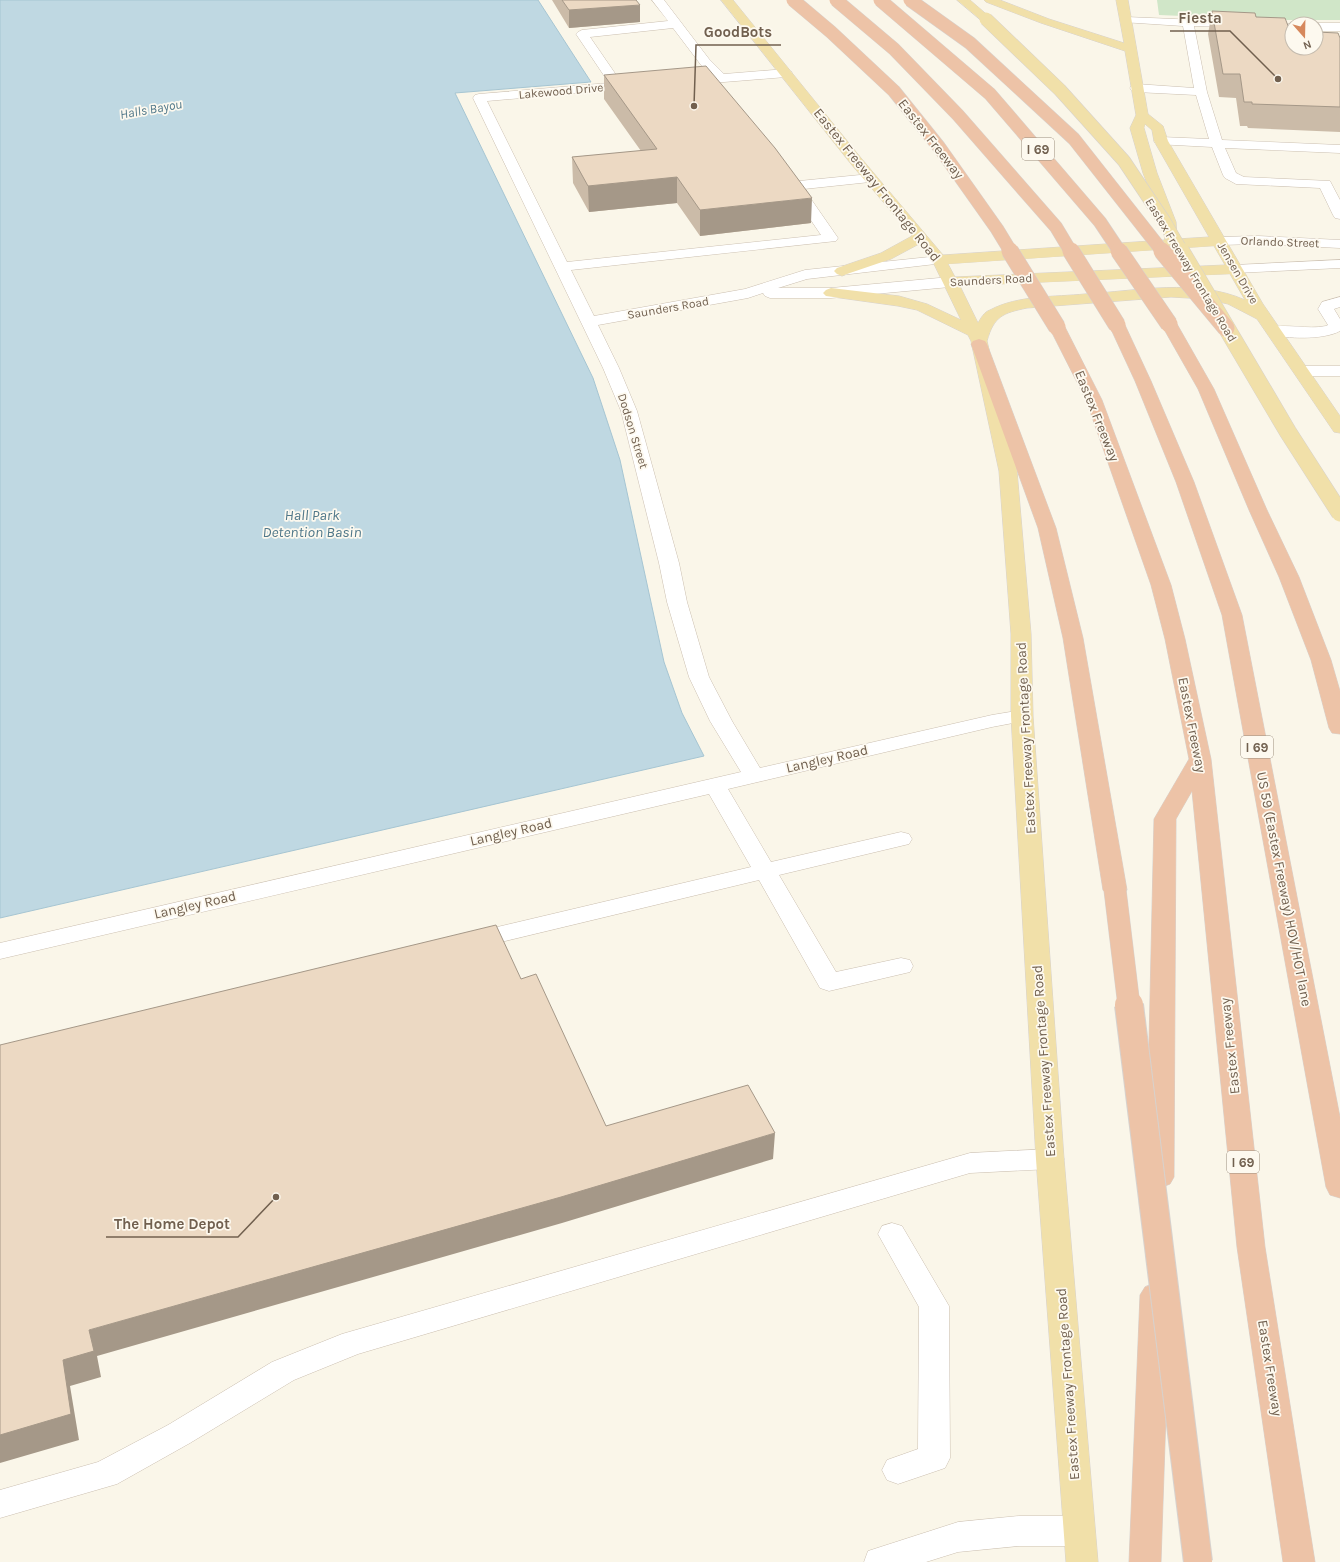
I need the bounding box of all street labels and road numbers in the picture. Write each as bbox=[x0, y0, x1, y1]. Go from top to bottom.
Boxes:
street label: Lakewood Drive bbox=[518, 80, 604, 102]
street label: Eastex Freeway bbox=[894, 96, 968, 183]
street label: Eastex Freeway Frontage Road bbox=[810, 105, 944, 265]
road number: I 69 bbox=[1022, 138, 1054, 160]
street label: Eastex Freeway Frontage Road bbox=[1143, 196, 1239, 344]
street label: Orlando Street bbox=[1240, 234, 1320, 250]
street label: Jensen Drive bbox=[1215, 240, 1261, 306]
street label: Saunders Road bbox=[949, 271, 1033, 289]
street label: Saunders Road bbox=[626, 294, 710, 322]
street label: Eastex Freeway bbox=[1071, 368, 1123, 465]
street label: Dodson Street bbox=[615, 392, 651, 471]
street label: Eastex Freeway Frontage Road bbox=[1012, 641, 1040, 835]
street label: Eastex Freeway bbox=[1174, 676, 1210, 775]
road number: I 69 bbox=[1241, 736, 1273, 758]
street label: Langley Road bbox=[784, 741, 870, 777]
street label: US 59 (Eastex Freeway) HOV/HOT lane bbox=[1253, 770, 1315, 1008]
street label: Langley Road bbox=[468, 814, 554, 850]
street label: Langley Road bbox=[152, 887, 238, 923]
street label: Eastex Freeway Frontage Road bbox=[1029, 964, 1059, 1158]
street label: Eastex Freeway bbox=[1216, 996, 1244, 1095]
road number: I 69 bbox=[1227, 1151, 1259, 1173]
street label: Eastex Freeway Frontage Road bbox=[1053, 1287, 1083, 1481]
street label: Eastex Freeway bbox=[1254, 1319, 1286, 1418]

